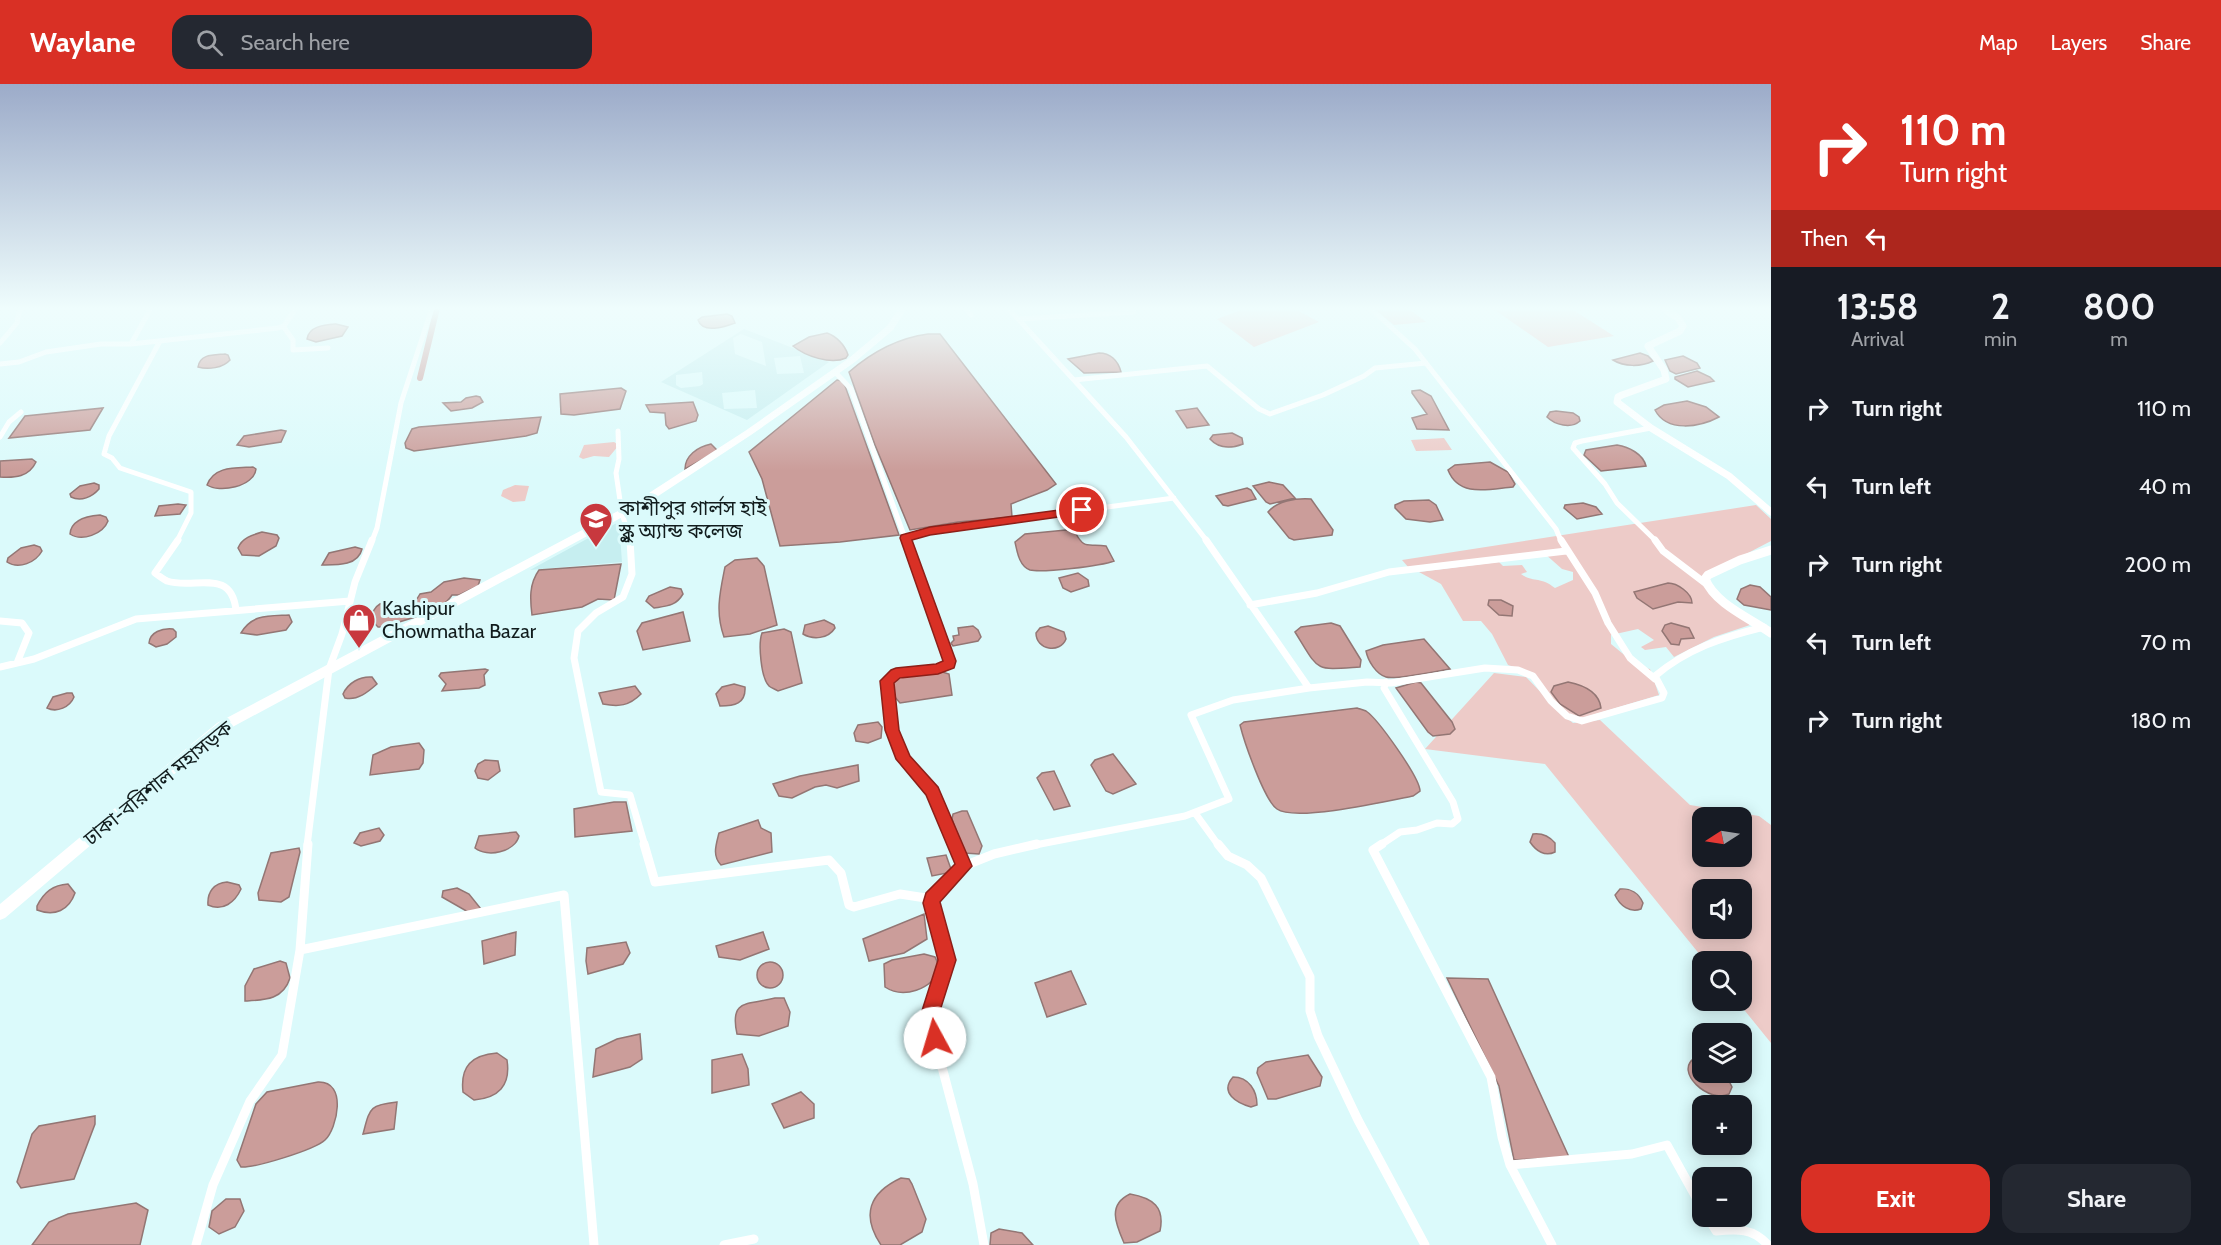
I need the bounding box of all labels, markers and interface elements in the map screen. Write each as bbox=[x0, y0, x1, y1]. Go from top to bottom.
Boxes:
search box bbox=[172, 15, 592, 69]
text: Waylane bbox=[30, 25, 136, 59]
icon: search bbox=[193, 26, 226, 59]
text: Search here bbox=[241, 29, 350, 56]
text: Map bbox=[1979, 30, 2018, 55]
text: Layers bbox=[2051, 30, 2107, 55]
text: Share bbox=[2140, 30, 2191, 55]
text: 110 m bbox=[1900, 104, 2007, 156]
icon: right bbox=[1801, 108, 1879, 186]
text: Turn right bbox=[1900, 156, 2007, 189]
icon: left bbox=[1860, 222, 1893, 255]
text: Then bbox=[1801, 225, 1848, 252]
text: 13:58 bbox=[1837, 284, 1918, 328]
text: 2 bbox=[1991, 284, 2010, 328]
text: 800 bbox=[2083, 284, 2155, 328]
text: Arrival bbox=[1851, 327, 1904, 351]
text: min bbox=[1984, 327, 2017, 351]
text: m bbox=[2110, 327, 2128, 351]
icon: right bbox=[1801, 392, 1834, 425]
text: Turn right bbox=[1852, 395, 1942, 422]
text: 110 m bbox=[2137, 395, 2191, 422]
icon: left bbox=[1801, 470, 1834, 503]
text: Turn left bbox=[1852, 473, 1931, 500]
text: 40 m bbox=[2139, 473, 2191, 500]
pin bbox=[1056, 484, 1107, 535]
icon: arrive bbox=[1065, 493, 1098, 526]
place label: কাশীপুর গার্লস হাই স্কুল অ্যান্ড কলেজ bbox=[618, 495, 767, 543]
school or university icon: কাশীপুর গার্লস হাই স্কুল অ্যান্ড কলেজ bbox=[578, 501, 614, 548]
icon: right bbox=[1801, 548, 1834, 581]
text: Turn right bbox=[1852, 551, 1942, 578]
text: 200 m bbox=[2125, 551, 2191, 578]
place label: Kashipur Chowmatha Bazar bbox=[382, 596, 537, 643]
shop icon: Kashipur Chowmatha Bazar bbox=[341, 602, 377, 649]
icon: left bbox=[1801, 626, 1834, 659]
text: Turn left bbox=[1852, 629, 1931, 656]
text: 70 m bbox=[2141, 629, 2191, 656]
icon: right bbox=[1801, 704, 1834, 737]
text: Turn right bbox=[1852, 707, 1942, 734]
text: 180 m bbox=[2131, 707, 2191, 734]
street label: ঢাকা-বরিশাল মহাসড়ক bbox=[78, 715, 238, 851]
north arrow bbox=[1692, 807, 1752, 867]
map controls bbox=[1692, 807, 1752, 1227]
button: sound bbox=[1692, 879, 1752, 939]
button: search bbox=[1692, 951, 1752, 1011]
position arrow bbox=[903, 1006, 967, 1070]
button: layers bbox=[1692, 1023, 1752, 1083]
button: + bbox=[1692, 1095, 1752, 1155]
button: Exit bbox=[1801, 1164, 1990, 1233]
button: Share bbox=[2002, 1164, 2191, 1233]
button: − bbox=[1692, 1167, 1752, 1227]

